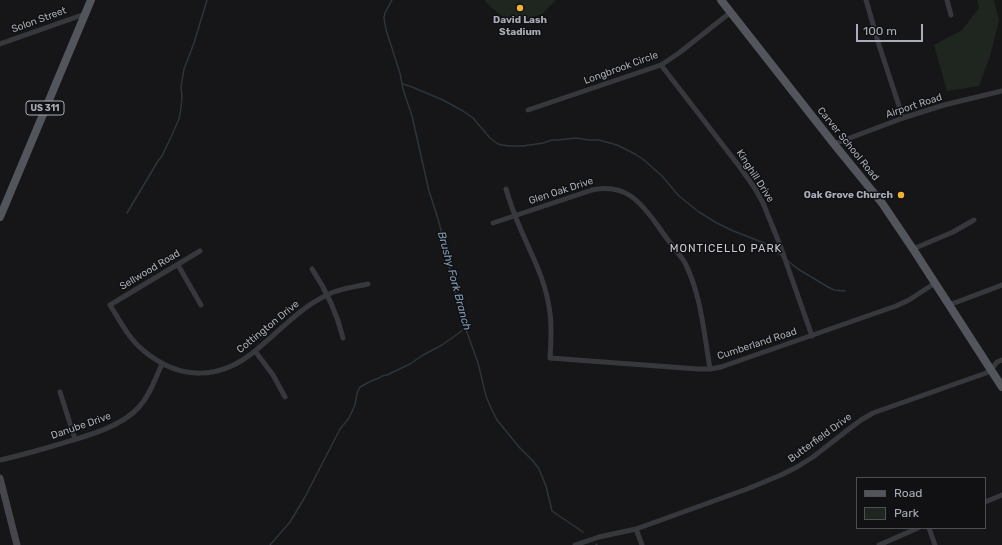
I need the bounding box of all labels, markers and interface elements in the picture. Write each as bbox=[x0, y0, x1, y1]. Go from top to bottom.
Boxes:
marker: David Lash Stadium bbox=[515, 3, 525, 13]
street label: Solon Street bbox=[10, 5, 68, 35]
place label: David Lash Stadium bbox=[493, 14, 547, 38]
scale bar bbox=[858, 16, 925, 42]
text: 100 m bbox=[863, 24, 897, 38]
street label: Longbrook Circle bbox=[582, 49, 660, 87]
street label: Airport Road bbox=[884, 91, 944, 121]
road number: US 311 bbox=[26, 101, 64, 115]
street label: Carver School Road bbox=[815, 105, 881, 183]
street label: Kinghill Drive bbox=[734, 147, 776, 205]
street label: Glen Oak Drive bbox=[527, 175, 595, 207]
place label: Oak Grove Church bbox=[804, 189, 893, 201]
marker: Oak Grove Church bbox=[896, 190, 906, 200]
water label: Brushy Fork Branch bbox=[434, 230, 474, 332]
district label: MONTICELLO PARK bbox=[670, 242, 782, 256]
street label: Sellwood Road bbox=[118, 247, 182, 293]
street label: Cottington Drive bbox=[234, 298, 302, 356]
street label: Cumberland Road bbox=[716, 325, 798, 363]
street label: Danube Drive bbox=[49, 410, 113, 442]
street label: Butterfield Drive bbox=[786, 411, 854, 465]
legend bbox=[856, 477, 986, 529]
text: Road bbox=[894, 486, 922, 500]
text: Park bbox=[894, 506, 919, 520]

